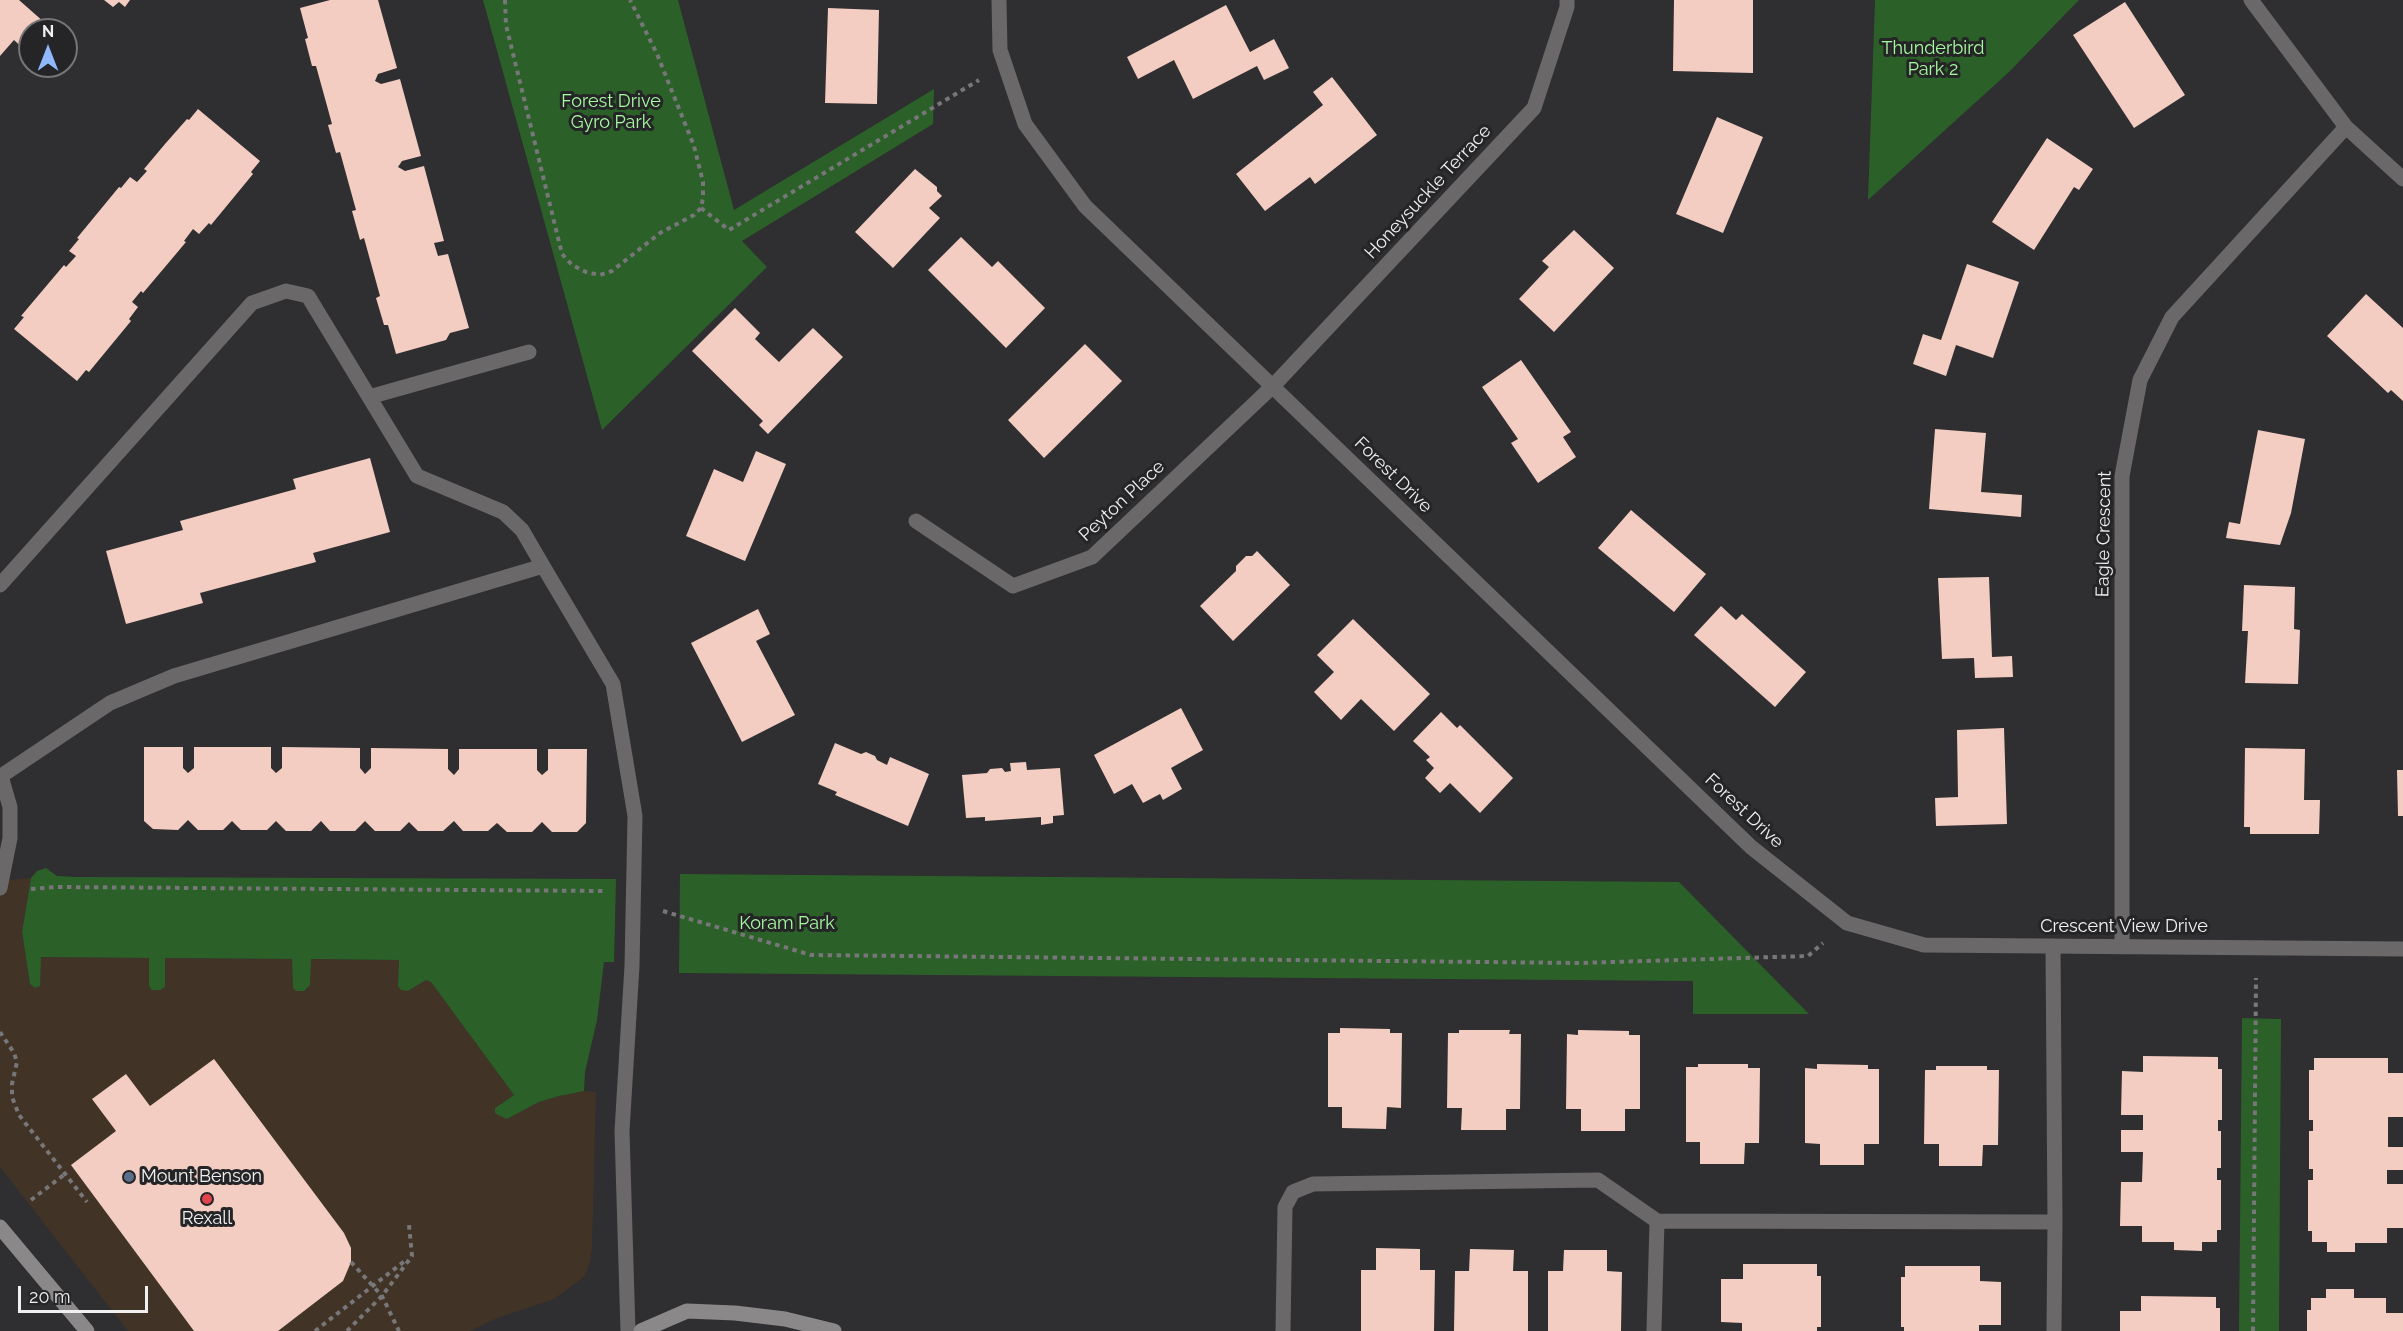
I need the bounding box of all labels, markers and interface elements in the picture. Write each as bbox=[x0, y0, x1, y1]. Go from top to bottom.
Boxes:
north arrow bbox=[18, 18, 78, 78]
text: N bbox=[42, 22, 54, 41]
park label: Thunderbird Park 2 bbox=[1881, 38, 1985, 80]
park label: Forest Drive Gyro Park bbox=[561, 91, 661, 134]
street label: Honeysuckle Terrace bbox=[1360, 121, 1496, 263]
street label: Forest Drive bbox=[1350, 433, 1436, 517]
street label: Peyton Place bbox=[1075, 456, 1169, 546]
street label: Eagle Crescent bbox=[2092, 471, 2116, 597]
street label: Forest Drive bbox=[1700, 769, 1788, 853]
park label: Koram Park bbox=[739, 913, 835, 935]
street label: Crescent View Drive bbox=[2040, 916, 2208, 938]
place label: Mount Benson bbox=[141, 1166, 262, 1188]
marker: Mount Benson bbox=[122, 1170, 136, 1184]
marker: Rexall bbox=[200, 1192, 214, 1206]
place label: Rexall bbox=[182, 1208, 232, 1230]
scale bar bbox=[21, 1274, 152, 1312]
text: 20 m bbox=[29, 1286, 71, 1307]

